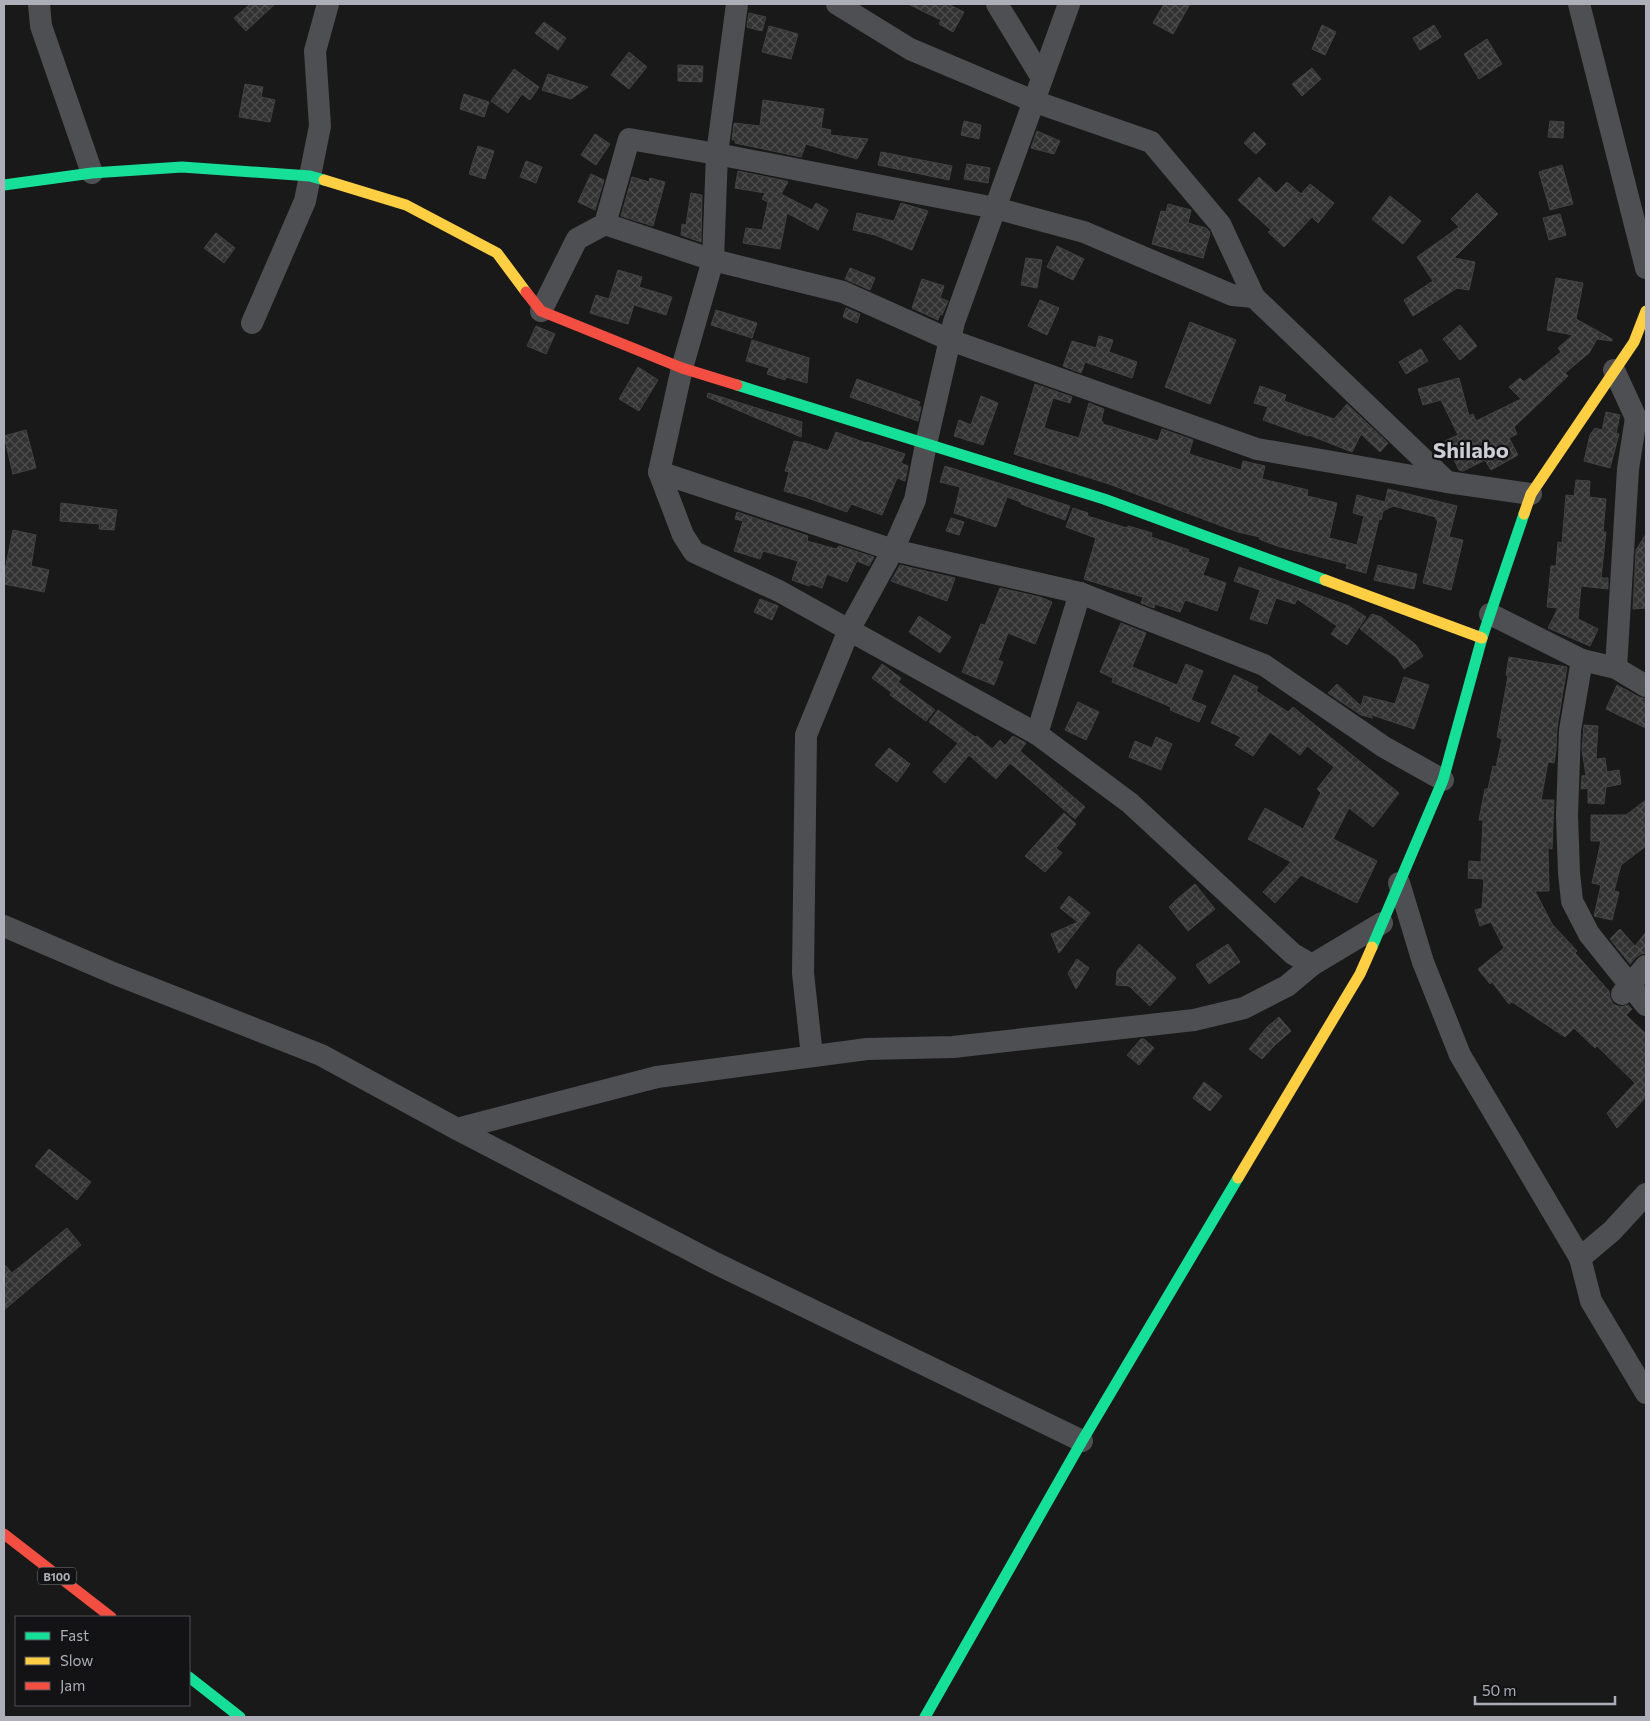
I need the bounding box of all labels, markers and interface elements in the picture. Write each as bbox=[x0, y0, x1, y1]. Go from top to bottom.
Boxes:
district label: Shilabo bbox=[1433, 436, 1509, 463]
road number: B100 bbox=[38, 1568, 76, 1584]
legend bbox=[15, 1616, 190, 1706]
text: Fast bbox=[60, 1626, 89, 1644]
text: Slow bbox=[60, 1651, 93, 1669]
scale bar bbox=[1475, 1674, 1615, 1706]
text: Jam bbox=[60, 1676, 85, 1694]
text: 50 m bbox=[1482, 1681, 1516, 1699]

